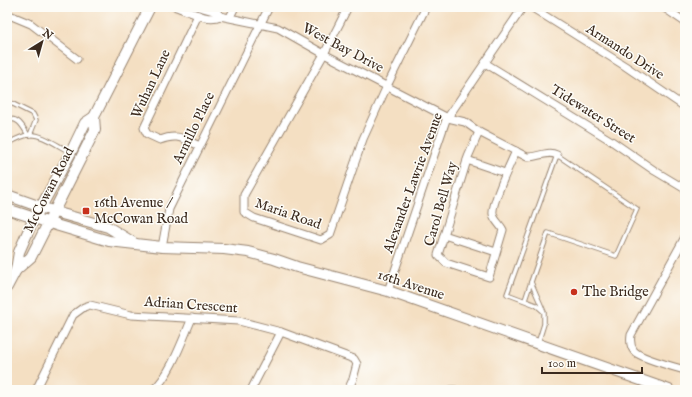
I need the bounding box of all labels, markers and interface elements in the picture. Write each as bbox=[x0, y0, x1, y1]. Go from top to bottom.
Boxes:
street label: West Bay Drive bbox=[299, 19, 387, 77]
street label: Armando Drive bbox=[582, 20, 668, 84]
north arrow bbox=[22, 22, 62, 62]
text: N bbox=[39, 26, 56, 44]
street label: Wuhan Lane bbox=[127, 46, 175, 121]
street label: Tidewater Street bbox=[547, 81, 639, 147]
street label: Armillo Place bbox=[168, 89, 219, 168]
street label: Alexander Lawrie Avenue bbox=[379, 110, 447, 257]
street label: McCowan Road bbox=[20, 144, 79, 236]
street label: Carol Bell Way bbox=[420, 159, 462, 248]
place label: 16th Avenue / McCowan Road bbox=[94, 194, 188, 228]
street label: Maria Road bbox=[253, 194, 324, 234]
marker: 16th Avenue / McCowan Road bbox=[81, 206, 91, 216]
street label: 16th Avenue bbox=[375, 266, 447, 304]
place label: The Bridge bbox=[582, 283, 649, 301]
marker: The Bridge bbox=[569, 287, 579, 297]
street label: Adrian Crescent bbox=[143, 293, 238, 317]
scale bar bbox=[542, 349, 642, 375]
text: 100 m bbox=[548, 356, 576, 371]

